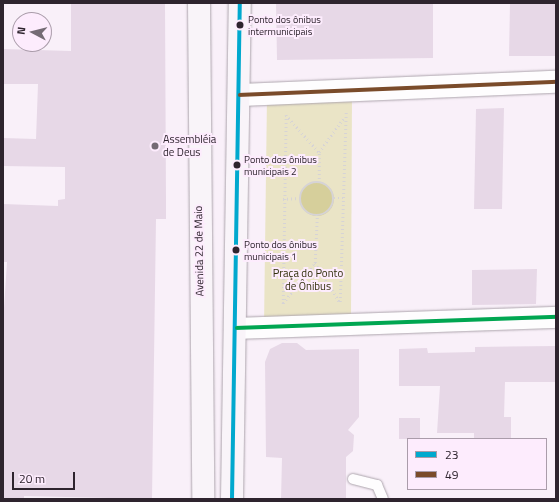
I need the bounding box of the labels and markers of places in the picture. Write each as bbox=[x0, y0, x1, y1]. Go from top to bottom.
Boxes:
place label: Ponto dos ônibus intermunicipais bbox=[248, 13, 321, 36]
marker: Ponto dos ônibus intermunicipais bbox=[235, 20, 245, 30]
place label: Assembléia de Deus bbox=[163, 133, 216, 159]
marker: Assembléia de Deus bbox=[150, 141, 160, 151]
place label: Ponto dos ônibus municipais 2 bbox=[244, 153, 317, 176]
marker: Ponto dos ônibus municipais 2 bbox=[232, 160, 242, 170]
place label: Ponto dos ônibus municipais 1 bbox=[244, 238, 317, 262]
marker: Ponto dos ônibus municipais 1 bbox=[231, 245, 241, 255]

